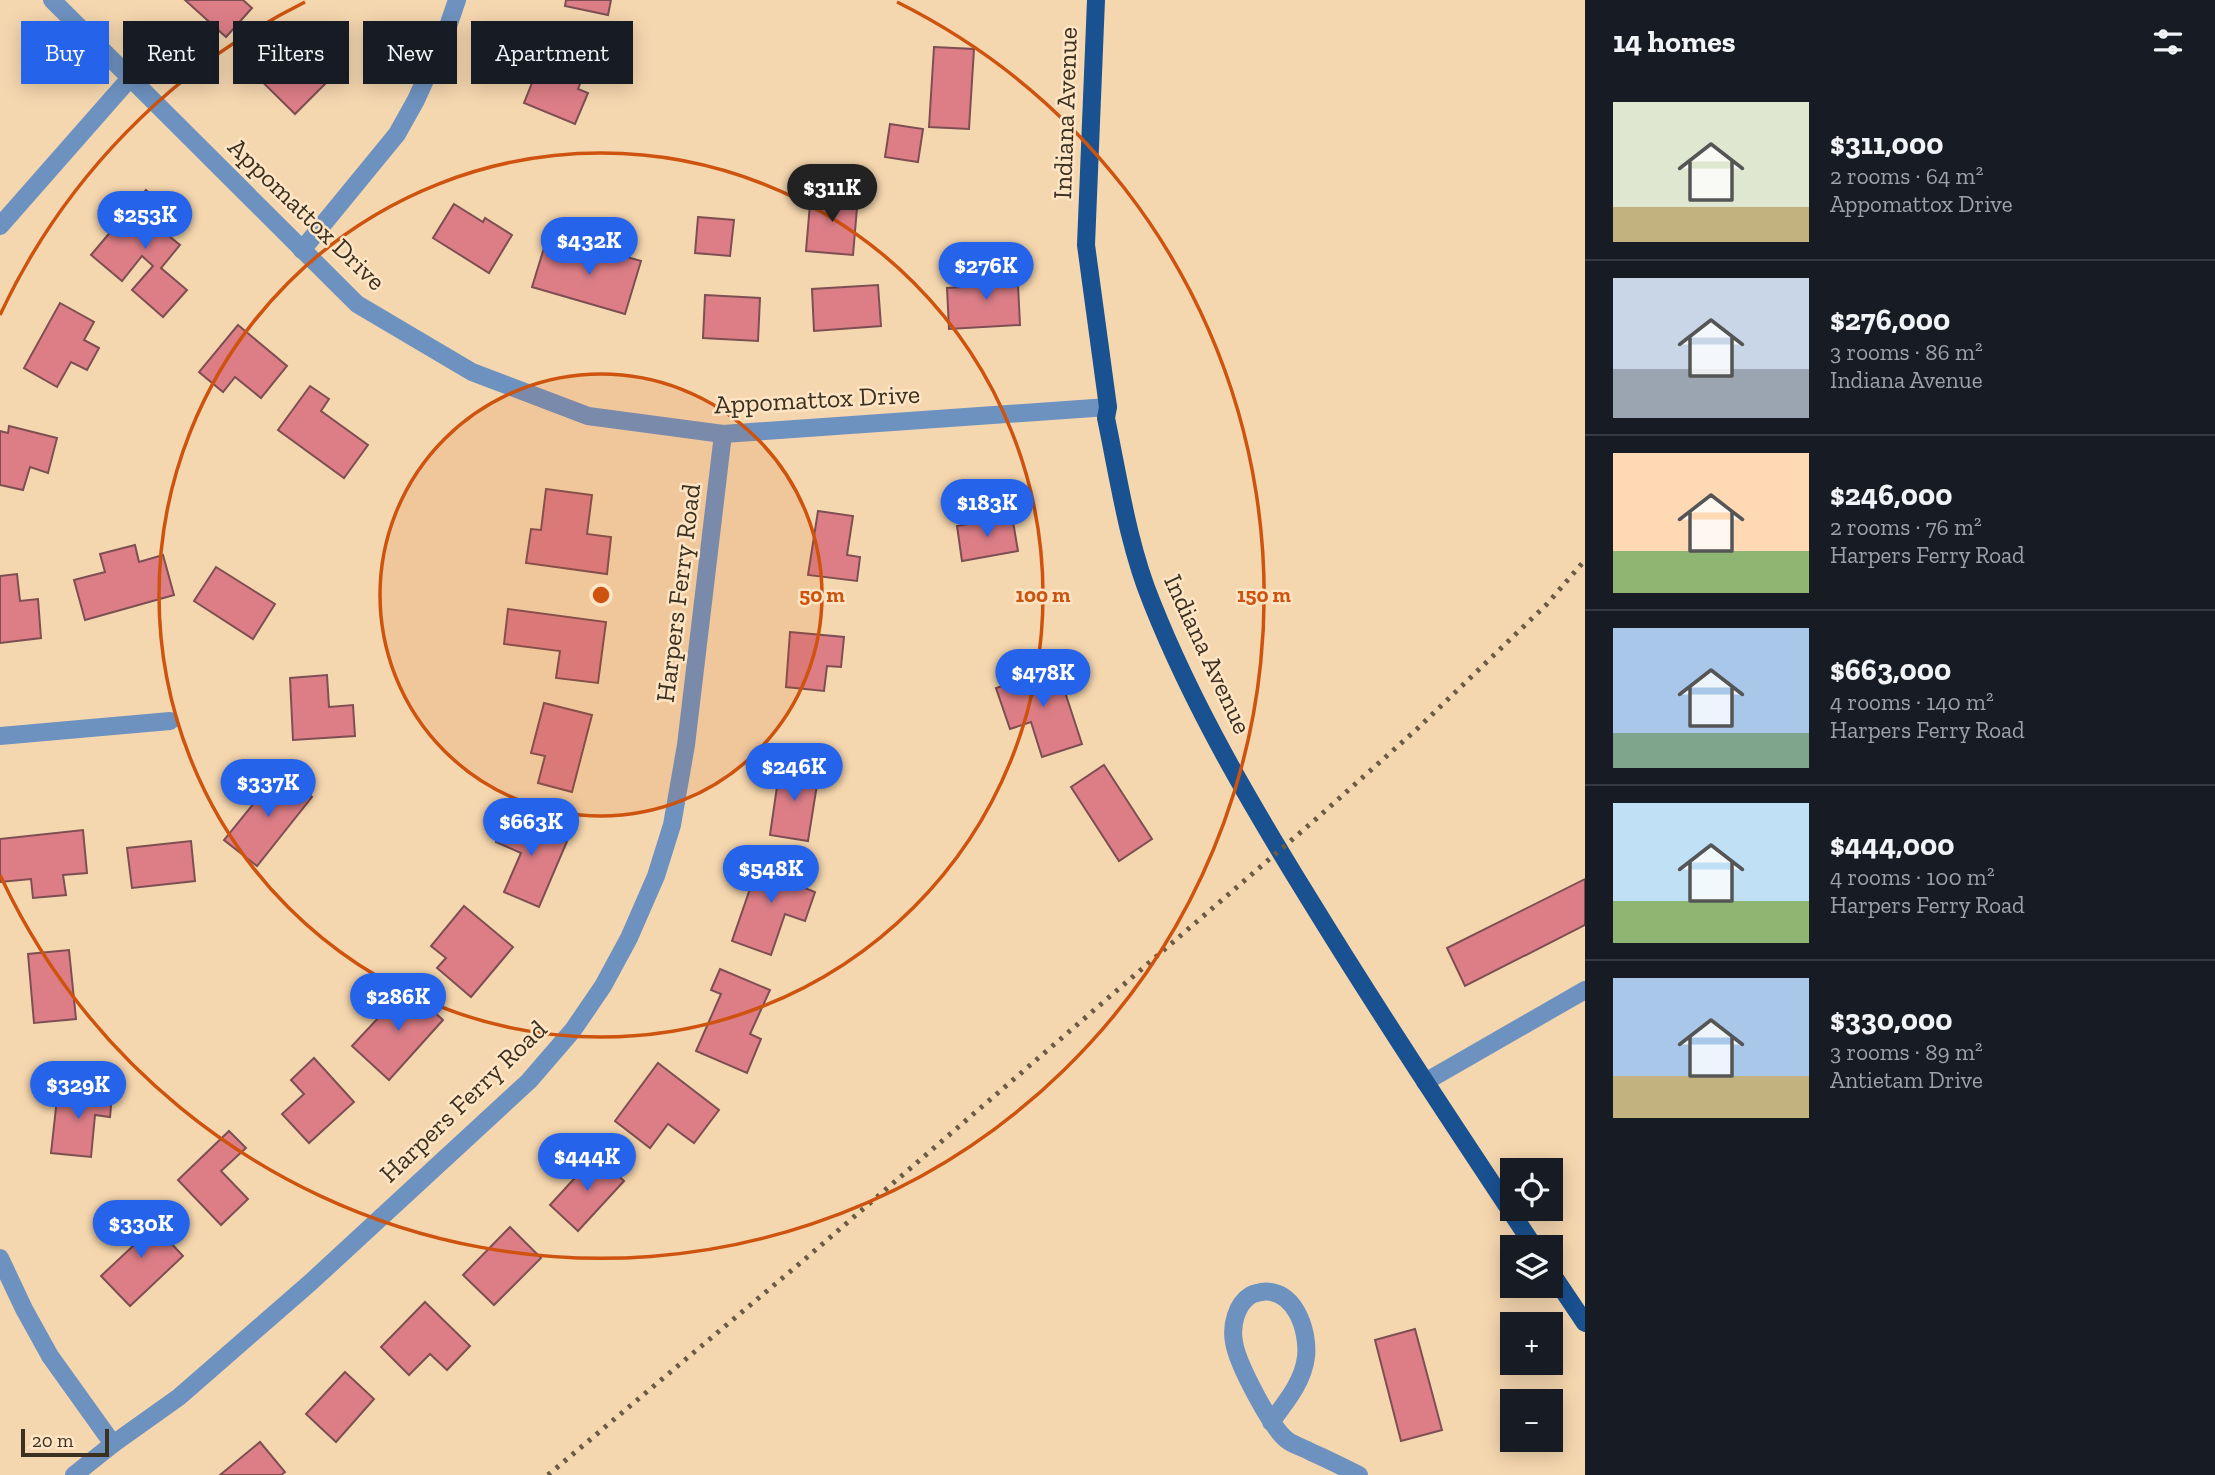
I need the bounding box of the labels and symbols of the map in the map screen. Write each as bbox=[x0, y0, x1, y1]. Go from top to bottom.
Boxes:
street label: Indiana Avenue bbox=[1046, 26, 1084, 200]
street label: Appomattox Drive bbox=[222, 131, 392, 297]
pin: $311K bbox=[783, 164, 881, 224]
pin: $253K bbox=[96, 191, 194, 251]
pin: $432K bbox=[540, 218, 638, 277]
pin: $276K bbox=[937, 243, 1035, 302]
street label: Appomattox Drive bbox=[713, 378, 921, 420]
pin: $183K bbox=[938, 480, 1036, 539]
street label: Harpers Ferry Road bbox=[649, 482, 707, 704]
street label: Indiana Avenue bbox=[1157, 569, 1259, 739]
text: 50 m bbox=[799, 582, 845, 607]
text: 100 m bbox=[1016, 582, 1071, 607]
text: 150 m bbox=[1237, 582, 1292, 607]
centre of rings bbox=[589, 583, 613, 607]
pin: $478K bbox=[994, 650, 1092, 709]
pin: $246K bbox=[745, 744, 843, 803]
pin: $337K bbox=[219, 760, 317, 819]
pin: $663K bbox=[482, 798, 580, 858]
pin: $548K bbox=[722, 846, 820, 905]
pin: $286K bbox=[349, 974, 447, 1033]
street label: Harpers Ferry Road bbox=[373, 1013, 553, 1189]
pin: $329K bbox=[29, 1062, 127, 1121]
pin: $444K bbox=[538, 1134, 636, 1193]
pin: $330K bbox=[92, 1200, 190, 1260]
scale bar bbox=[21, 1426, 108, 1458]

